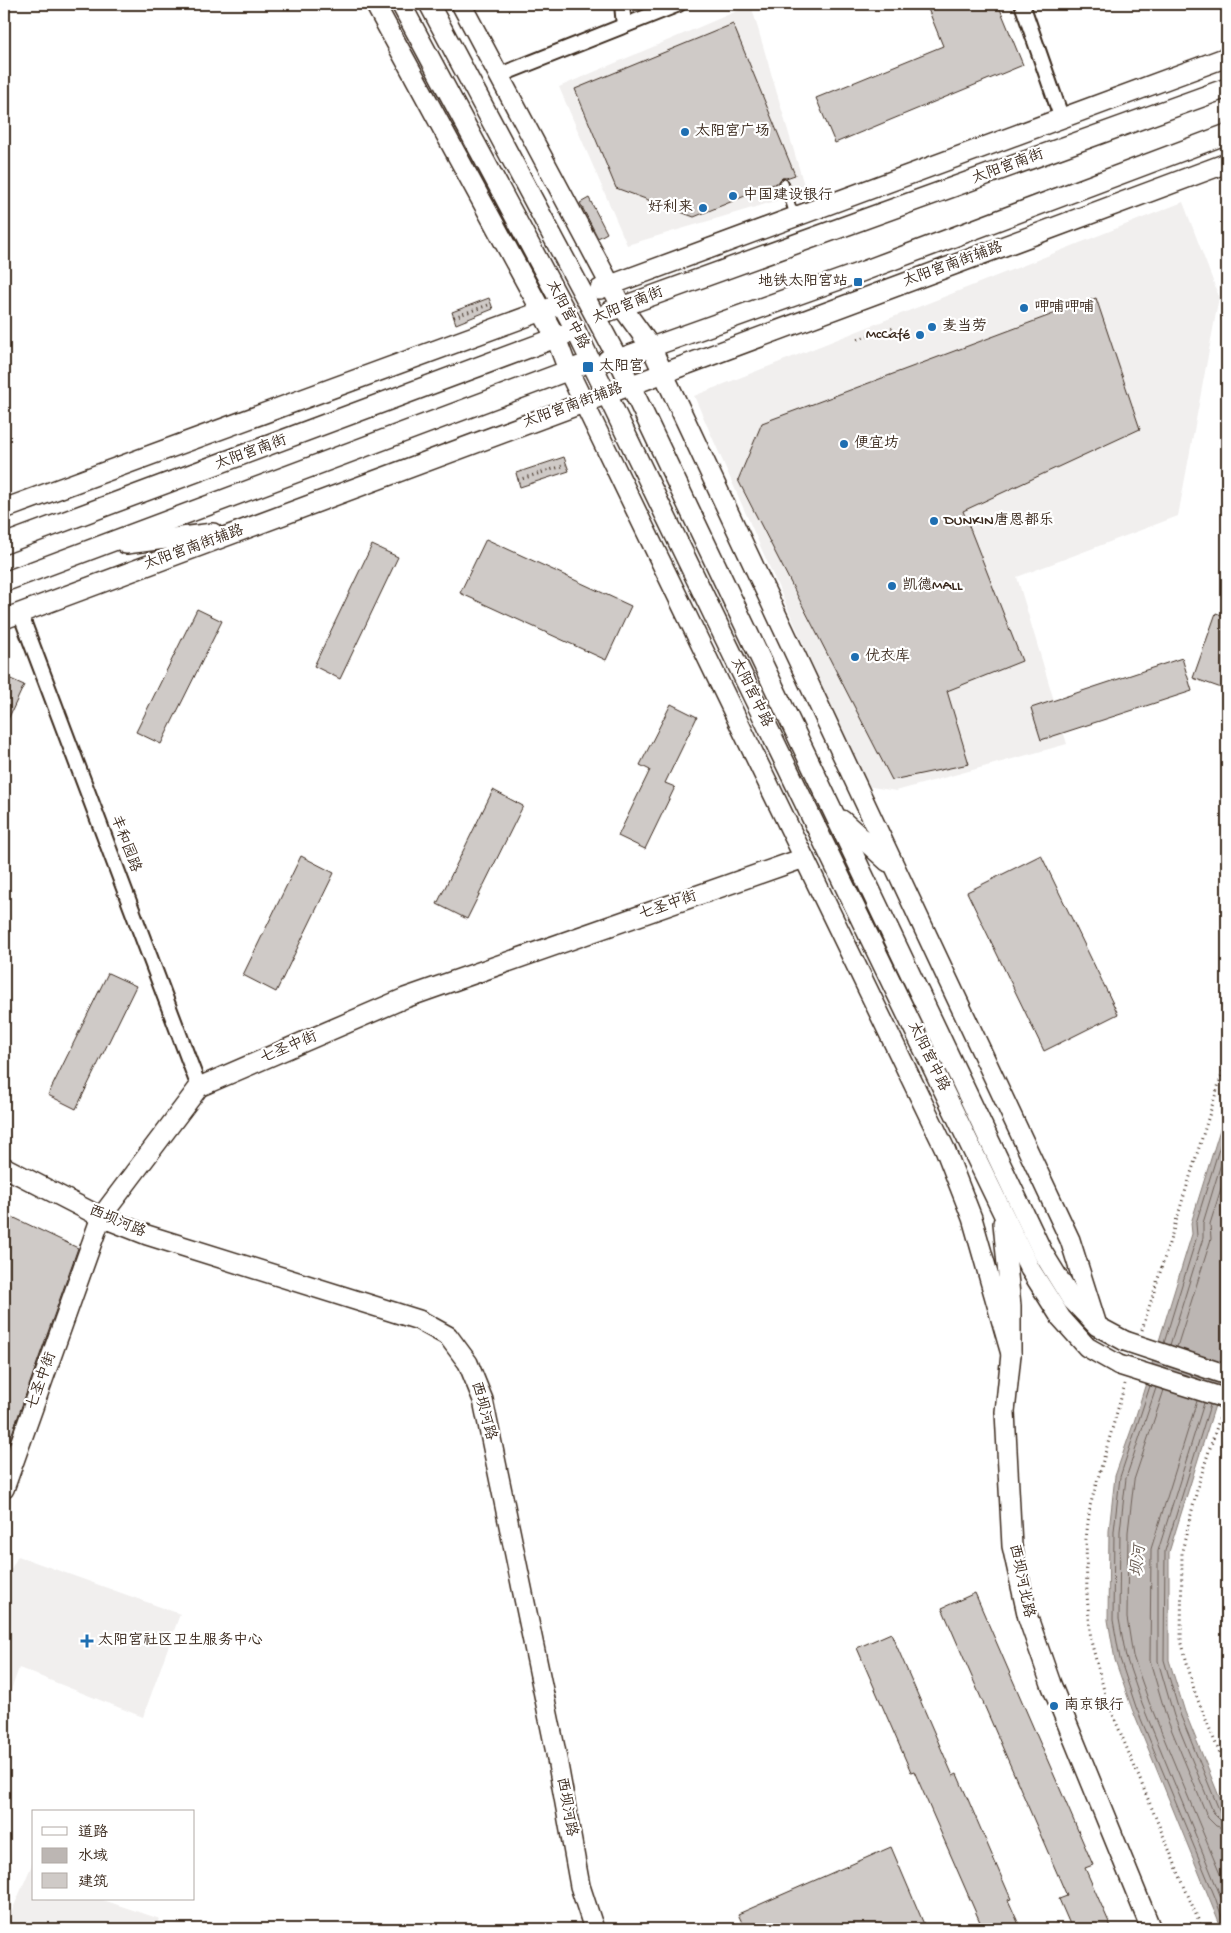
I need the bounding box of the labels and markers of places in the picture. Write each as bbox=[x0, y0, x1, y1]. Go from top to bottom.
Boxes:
place label: 太阳宫广场 bbox=[695, 123, 770, 141]
marker: 太阳宫广场 bbox=[679, 126, 691, 138]
place label: 中国建设银行 bbox=[743, 187, 833, 205]
marker: 中国建设银行 bbox=[727, 190, 739, 202]
place label: 好利来 bbox=[648, 199, 693, 217]
marker: 好利来 bbox=[697, 202, 709, 214]
place label: 地铁太阳宫站 bbox=[758, 273, 848, 291]
marker: 地铁太阳宫站 bbox=[852, 276, 864, 288]
place label: 呷哺呷哺 bbox=[1034, 299, 1094, 317]
marker: 呷哺呷哺 bbox=[1018, 302, 1030, 314]
place label: 麦当劳 bbox=[942, 318, 987, 336]
marker: 麦当劳 bbox=[926, 321, 938, 333]
place label: McCafé bbox=[866, 326, 910, 344]
marker: McCafé bbox=[914, 329, 926, 341]
place label: 太阳宫 bbox=[599, 358, 644, 376]
marker: 太阳宫 bbox=[581, 360, 595, 374]
place label: 便宜坊 bbox=[854, 435, 899, 453]
marker: 便宜坊 bbox=[838, 438, 850, 450]
place label: DUNKIN唐恩都乐 bbox=[943, 512, 1054, 530]
marker: DUNKIN唐恩都乐 bbox=[928, 515, 940, 527]
place label: 凯德MALL bbox=[902, 576, 963, 595]
marker: 凯德MALL bbox=[886, 580, 898, 592]
place label: 优衣库 bbox=[865, 648, 910, 666]
marker: 优衣库 bbox=[849, 651, 861, 663]
place label: 太阳宫社区卫生服务中心 bbox=[98, 1632, 263, 1650]
marker: 太阳宫社区卫生服务中心 bbox=[80, 1634, 94, 1648]
place label: 南京银行 bbox=[1064, 1696, 1124, 1715]
marker: 南京银行 bbox=[1048, 1700, 1060, 1712]

